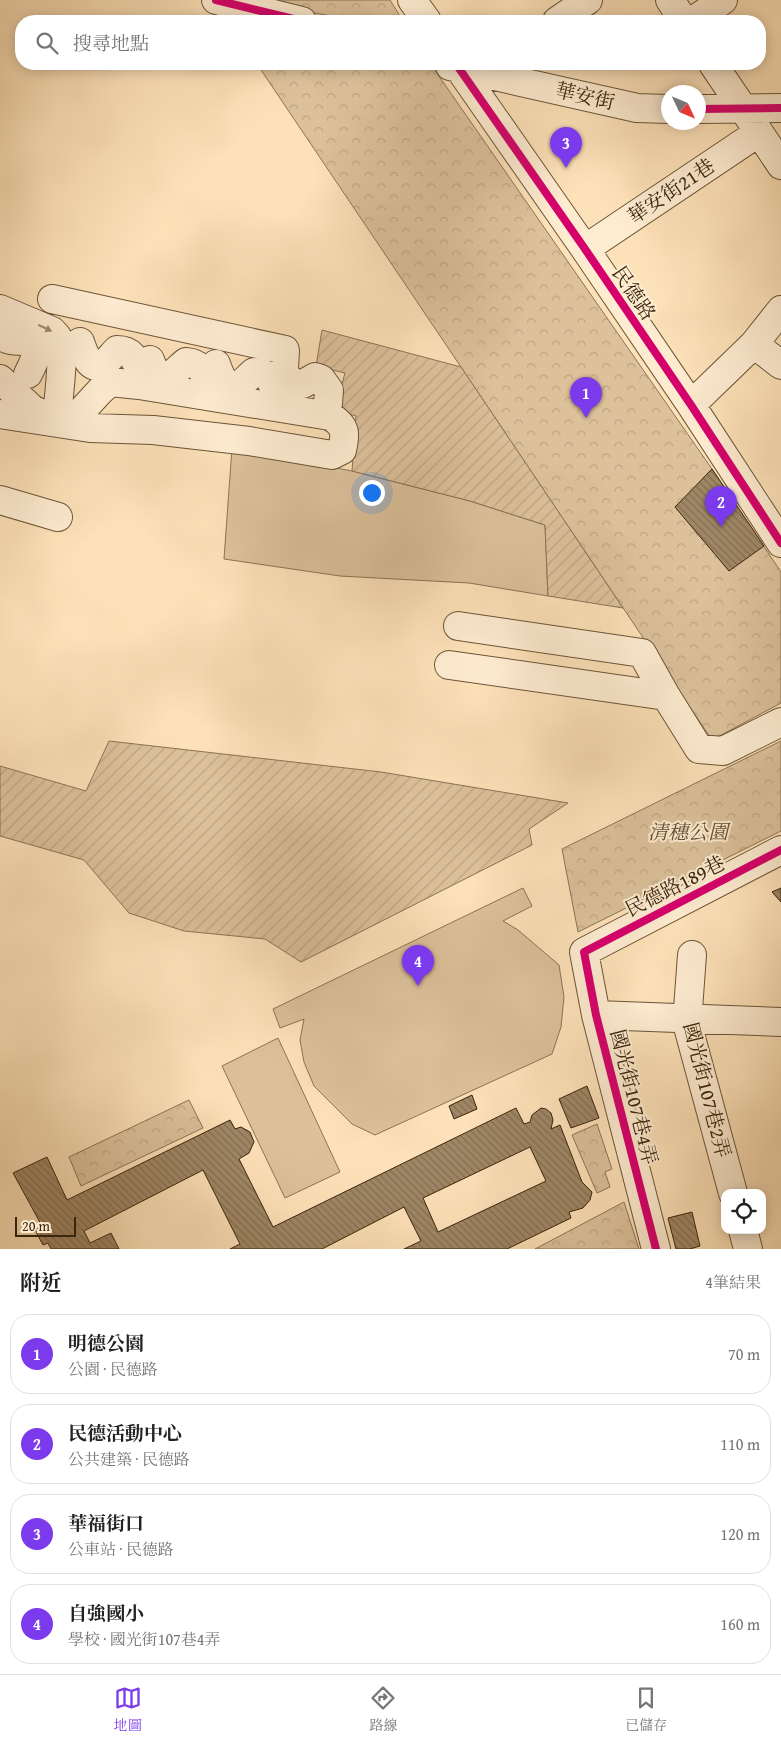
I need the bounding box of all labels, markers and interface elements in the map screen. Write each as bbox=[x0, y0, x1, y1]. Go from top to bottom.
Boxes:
search box bbox=[15, 15, 766, 70]
icon: search bbox=[33, 29, 61, 57]
text: 搜尋地點 bbox=[73, 29, 149, 57]
street label: 華安街 bbox=[553, 75, 618, 116]
north arrow bbox=[661, 85, 706, 130]
pin: 3 bbox=[550, 127, 582, 168]
street label: 華安街21巷 bbox=[621, 151, 720, 230]
street label: 民德路 bbox=[606, 260, 663, 326]
one-way arrow bbox=[38, 324, 52, 332]
pin: 1 bbox=[570, 377, 602, 418]
your location bbox=[359, 480, 385, 506]
pin: 2 bbox=[705, 486, 737, 527]
park label: 清穗公園 bbox=[648, 817, 731, 846]
street label: 民德路189巷 bbox=[620, 848, 730, 923]
pin: 4 bbox=[402, 945, 434, 986]
street label: 國光街107巷2弄 bbox=[677, 1019, 738, 1161]
street label: 國光街107巷4弄 bbox=[604, 1026, 665, 1168]
map controls bbox=[721, 1189, 766, 1234]
button: locate bbox=[721, 1189, 766, 1234]
scale bar bbox=[15, 1214, 76, 1237]
text: 20 m bbox=[22, 1216, 50, 1236]
text: 附近 bbox=[20, 1267, 62, 1298]
text: 4筆結果 bbox=[705, 1270, 761, 1294]
text: 明德公園 bbox=[68, 1329, 144, 1357]
text: 1 bbox=[33, 1342, 41, 1366]
text: 70 m bbox=[728, 1342, 760, 1366]
text: 公園 · 民德路 bbox=[68, 1357, 158, 1381]
text: 民德活動中心 bbox=[68, 1419, 182, 1447]
text: 2 bbox=[33, 1432, 41, 1456]
text: 110 m bbox=[720, 1432, 760, 1456]
text: 公共建築 · 民德路 bbox=[68, 1447, 190, 1471]
text: 華福街口 bbox=[68, 1509, 144, 1537]
text: 3 bbox=[33, 1522, 41, 1546]
text: 120 m bbox=[720, 1522, 760, 1546]
text: 公車站 · 民德路 bbox=[68, 1537, 174, 1561]
text: 自強國小 bbox=[68, 1599, 144, 1627]
text: 4 bbox=[33, 1612, 41, 1636]
text: 160 m bbox=[720, 1612, 760, 1636]
text: 學校 · 國光街107巷4弄 bbox=[68, 1627, 221, 1651]
tab: 地圖 bbox=[114, 1684, 142, 1735]
tab: 路線 bbox=[369, 1684, 397, 1735]
tab: 已儲存 bbox=[625, 1684, 667, 1735]

